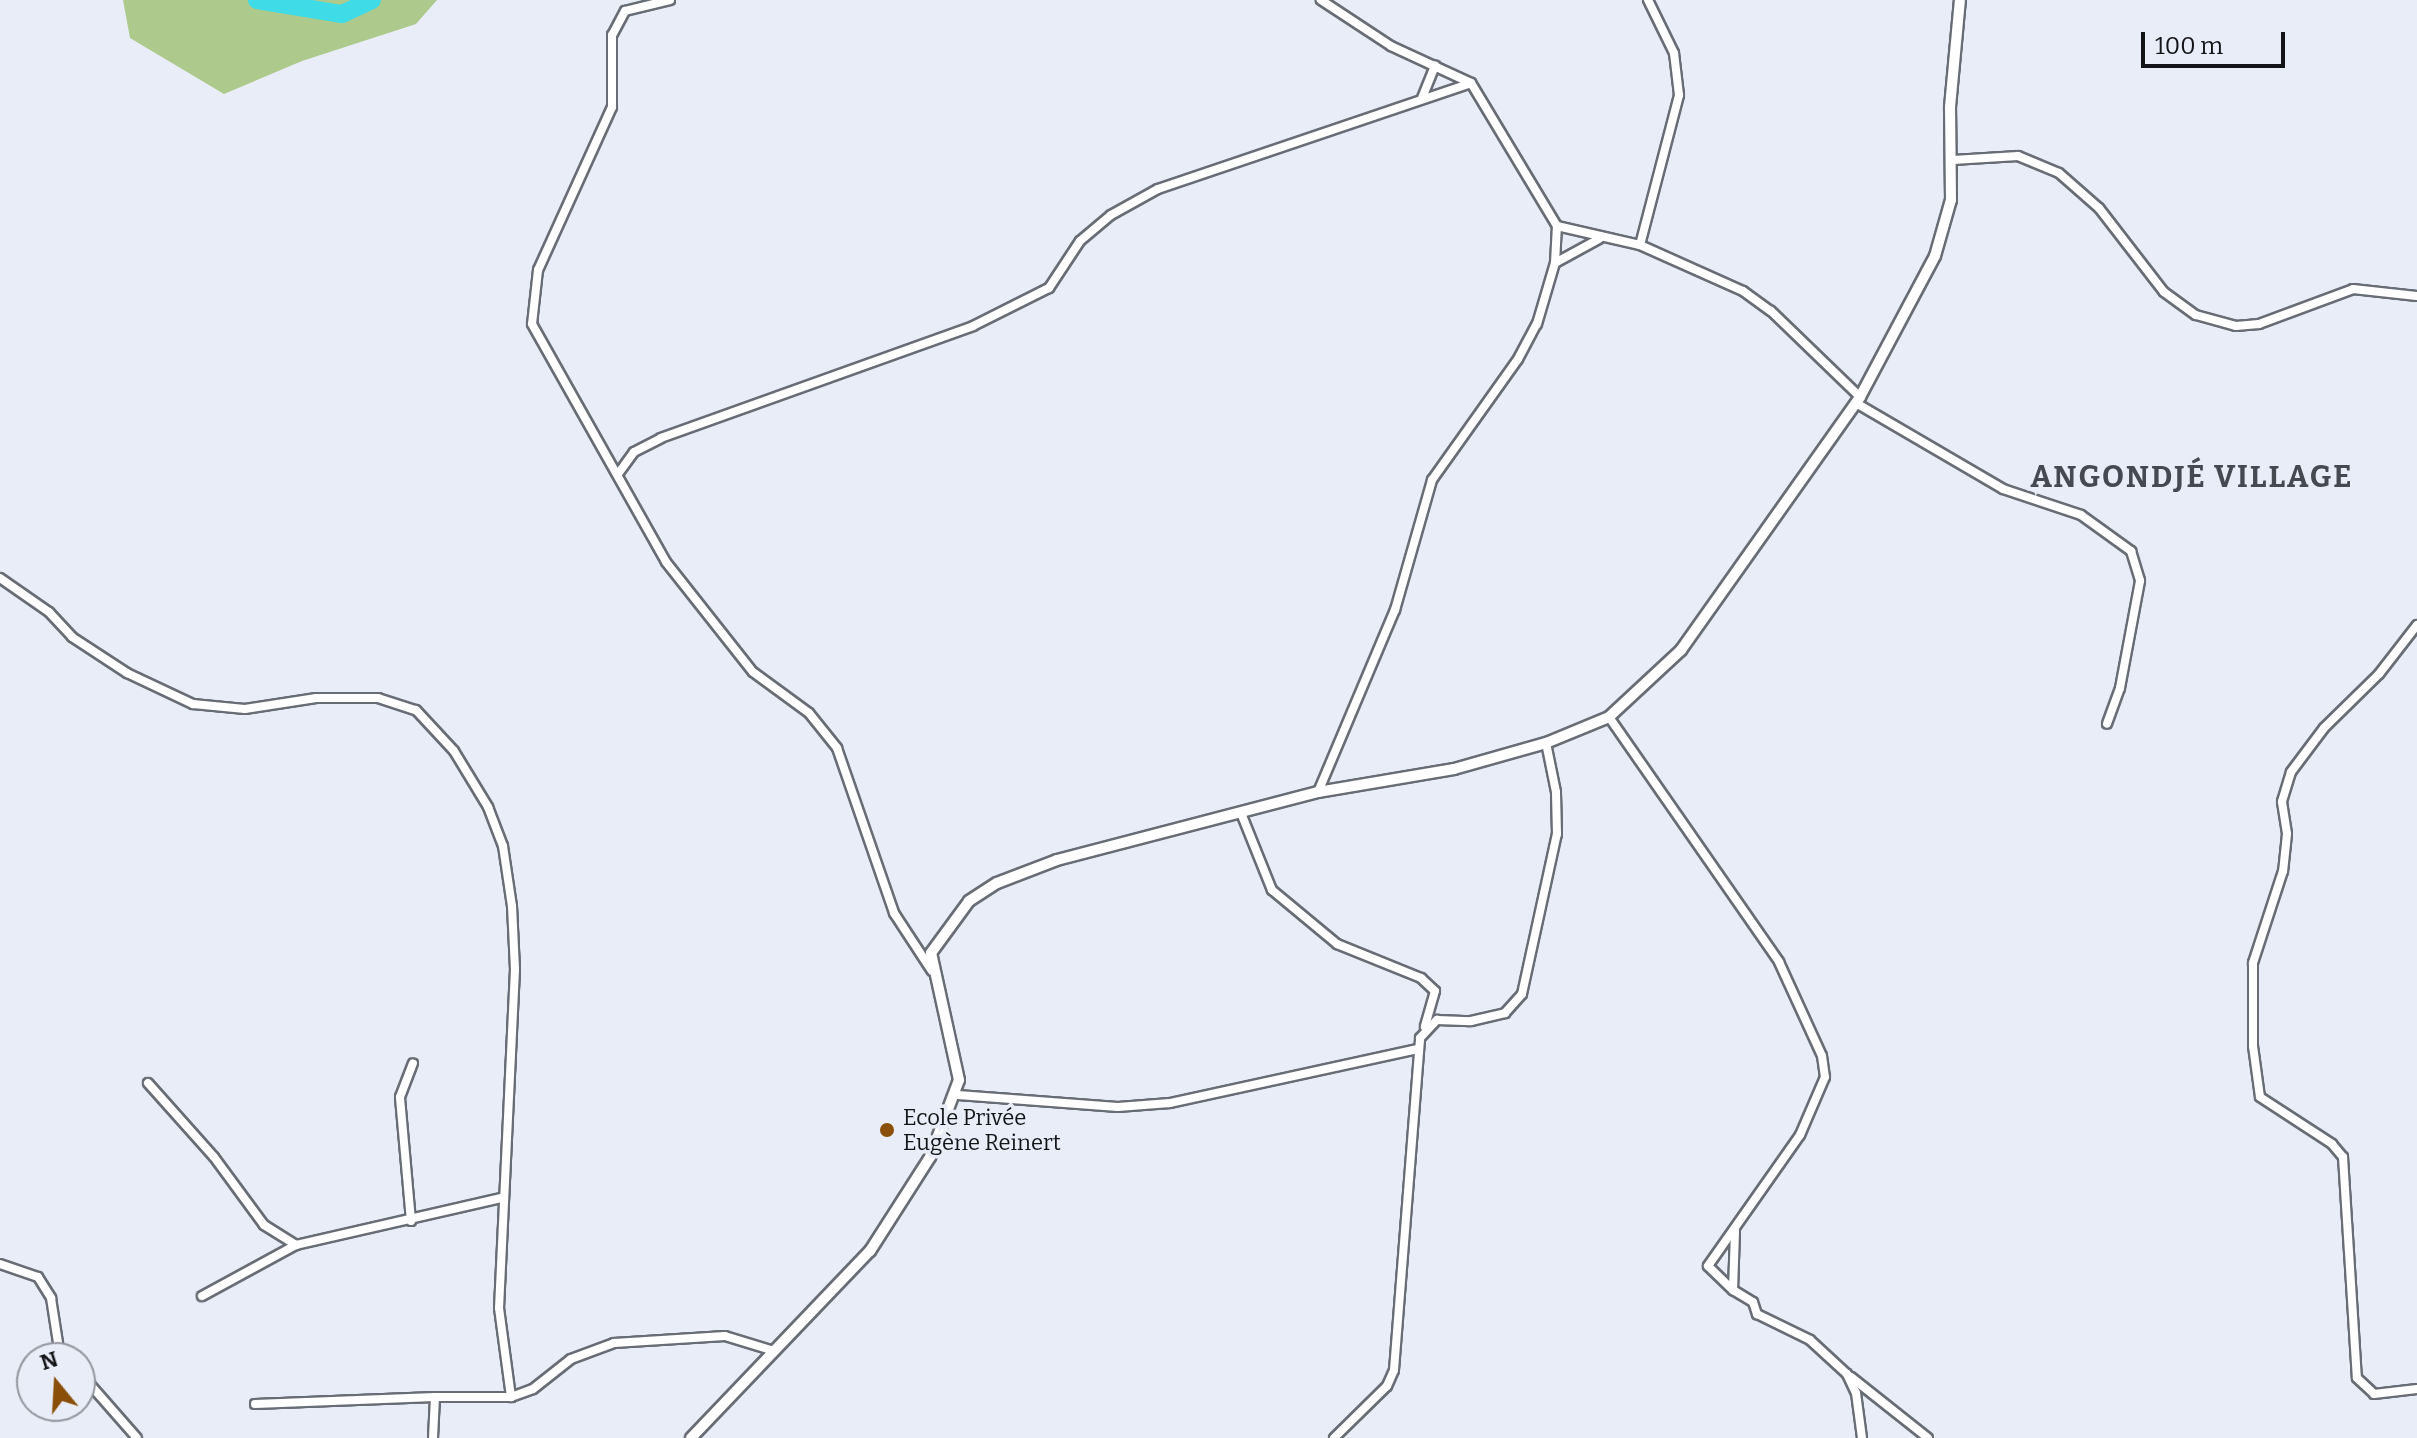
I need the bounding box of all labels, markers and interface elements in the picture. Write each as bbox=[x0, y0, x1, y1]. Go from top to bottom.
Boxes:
scale bar bbox=[2145, 16, 2289, 66]
text: 100 m bbox=[2155, 32, 2223, 60]
district label: ANGONDJÉ VILLAGE bbox=[2030, 459, 2354, 495]
place label: Ecole Privée Eugène Reinert bbox=[903, 1104, 1061, 1156]
marker: Ecole Privée Eugène Reinert bbox=[878, 1121, 896, 1139]
north arrow bbox=[16, 1342, 96, 1422]
text: N bbox=[37, 1345, 61, 1376]

